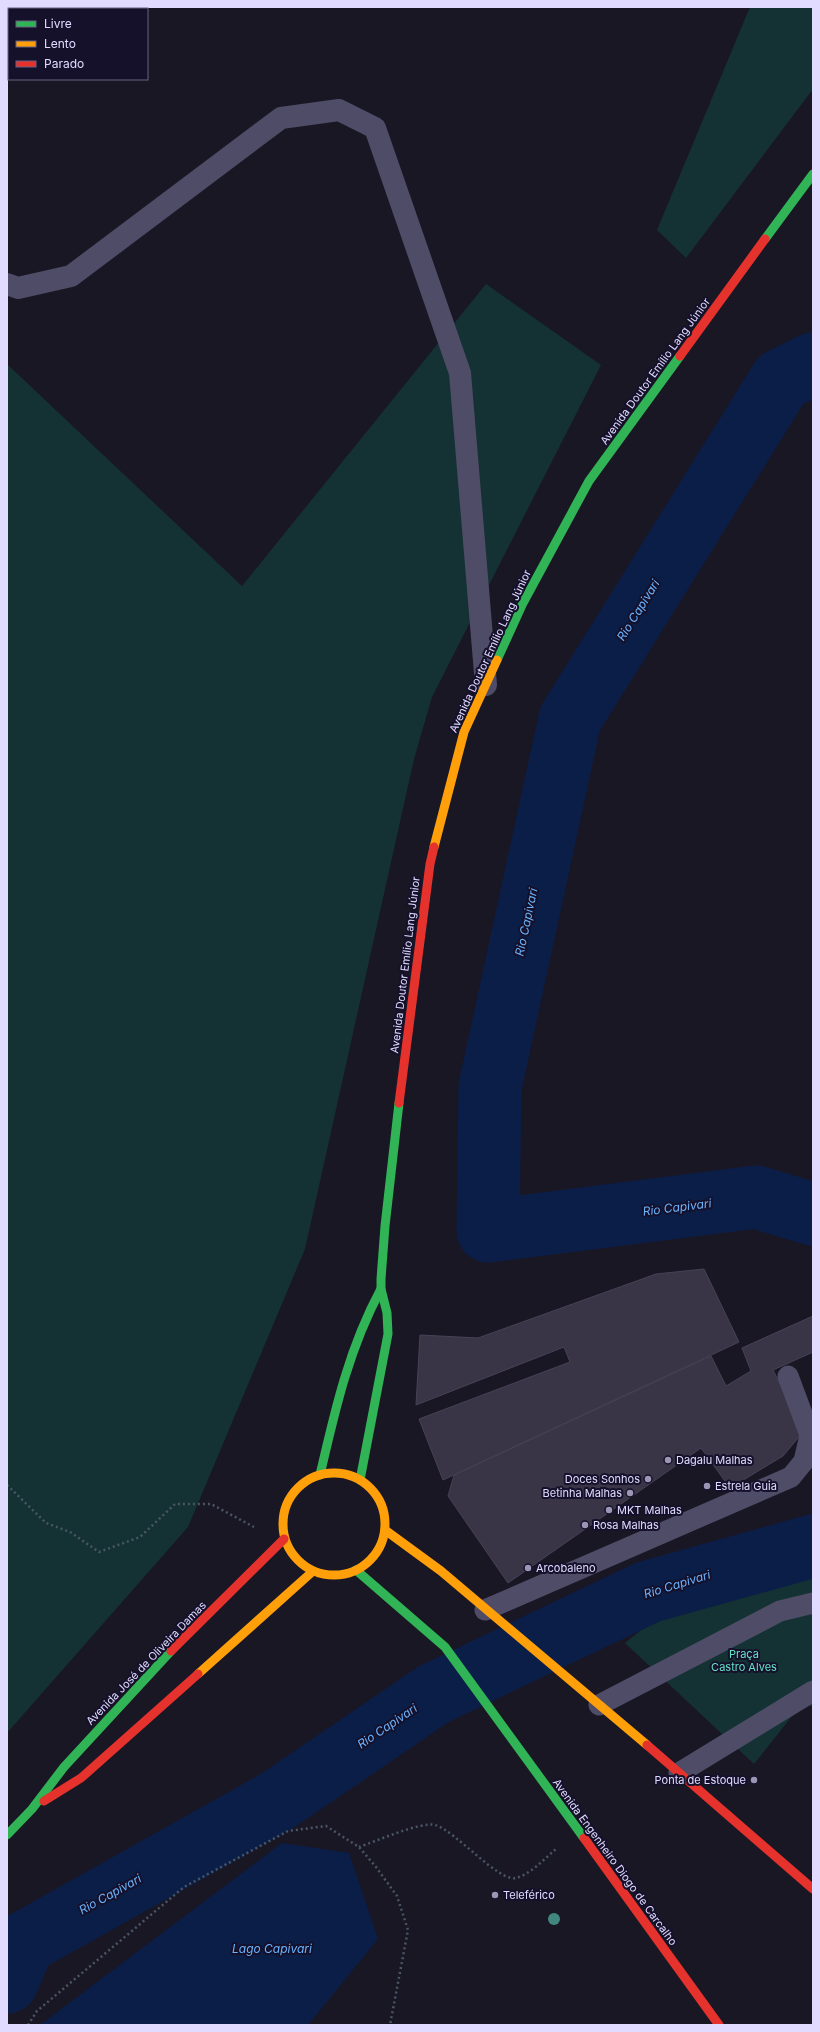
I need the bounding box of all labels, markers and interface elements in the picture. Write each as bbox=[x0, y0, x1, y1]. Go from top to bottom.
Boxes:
legend bbox=[8, 8, 148, 80]
text: Livre bbox=[44, 16, 72, 31]
text: Lento bbox=[44, 36, 76, 51]
text: Parado bbox=[44, 56, 84, 71]
street label: Avenida Doutor Emílio Lang Júnior bbox=[597, 295, 713, 447]
street label: Avenida Doutor Emílio Lang Júnior bbox=[446, 567, 534, 735]
water label: Rio Capivari bbox=[613, 576, 663, 643]
street label: Avenida Doutor Emílio Lang Júnior bbox=[387, 876, 423, 1054]
water label: Rio Capivari bbox=[511, 886, 541, 957]
water label: Rio Capivari bbox=[642, 1195, 713, 1219]
place label: Dagalu Malhas bbox=[676, 1453, 753, 1467]
marker: Dagalu Malhas bbox=[663, 1455, 673, 1465]
place label: Doces Sonhos bbox=[565, 1472, 640, 1486]
marker: Doces Sonhos bbox=[643, 1474, 653, 1484]
place label: Estrela Guia bbox=[715, 1479, 777, 1493]
marker: Estrela Guia bbox=[702, 1481, 712, 1491]
place label: Betinha Malhas bbox=[543, 1486, 622, 1500]
marker: Betinha Malhas bbox=[625, 1488, 635, 1498]
place label: MKT Malhas bbox=[617, 1503, 682, 1517]
marker: MKT Malhas bbox=[604, 1505, 614, 1515]
place label: Rosa Malhas bbox=[593, 1518, 659, 1532]
marker: Rosa Malhas bbox=[580, 1520, 590, 1530]
place label: Arcobaleno bbox=[536, 1561, 596, 1575]
marker: Arcobaleno bbox=[523, 1563, 533, 1573]
water label: Rio Capivari bbox=[642, 1566, 713, 1601]
street label: Avenida José de Oliveira Damas bbox=[83, 1598, 209, 1728]
park label: Praça Castro Alves bbox=[711, 1647, 777, 1674]
water label: Rio Capivari bbox=[354, 1700, 421, 1752]
place label: Ponta de Estoque bbox=[655, 1773, 746, 1787]
marker: Ponta de Estoque bbox=[749, 1775, 759, 1785]
street label: Avenida Engenheiro Diogo de Carcalho bbox=[550, 1776, 680, 1948]
water label: Rio Capivari bbox=[76, 1870, 145, 1917]
place label: Teleférico bbox=[503, 1888, 555, 1902]
marker: Teleférico bbox=[490, 1890, 500, 1900]
water label: Lago Capivari bbox=[232, 1941, 313, 1956]

